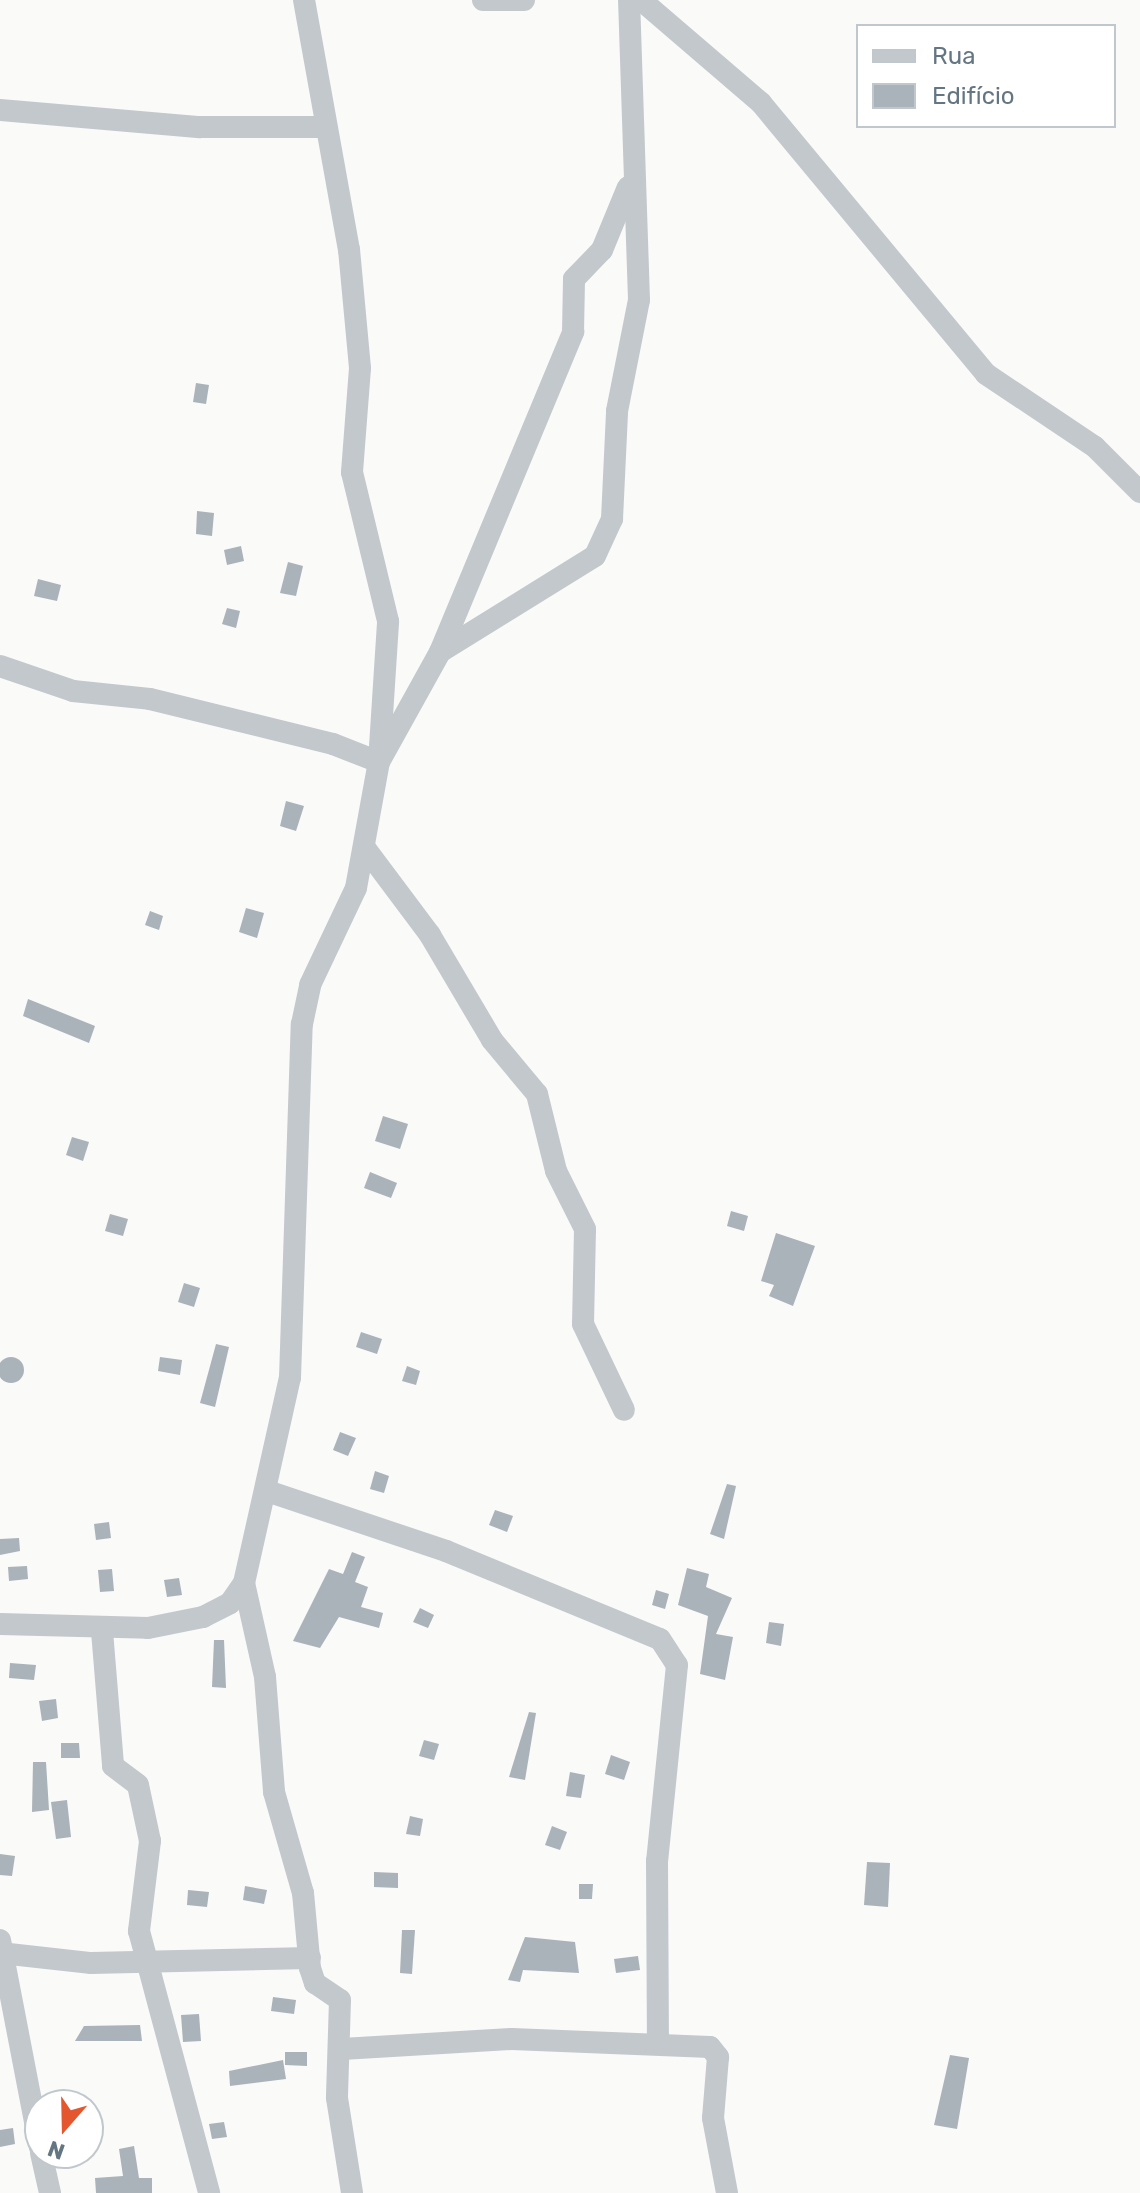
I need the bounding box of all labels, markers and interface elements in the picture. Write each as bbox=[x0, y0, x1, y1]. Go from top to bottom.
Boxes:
legend bbox=[856, 24, 1116, 128]
text: Rua bbox=[932, 42, 975, 70]
text: Edifício bbox=[932, 82, 1015, 110]
north arrow bbox=[24, 2089, 104, 2169]
text: N bbox=[44, 2135, 68, 2166]

